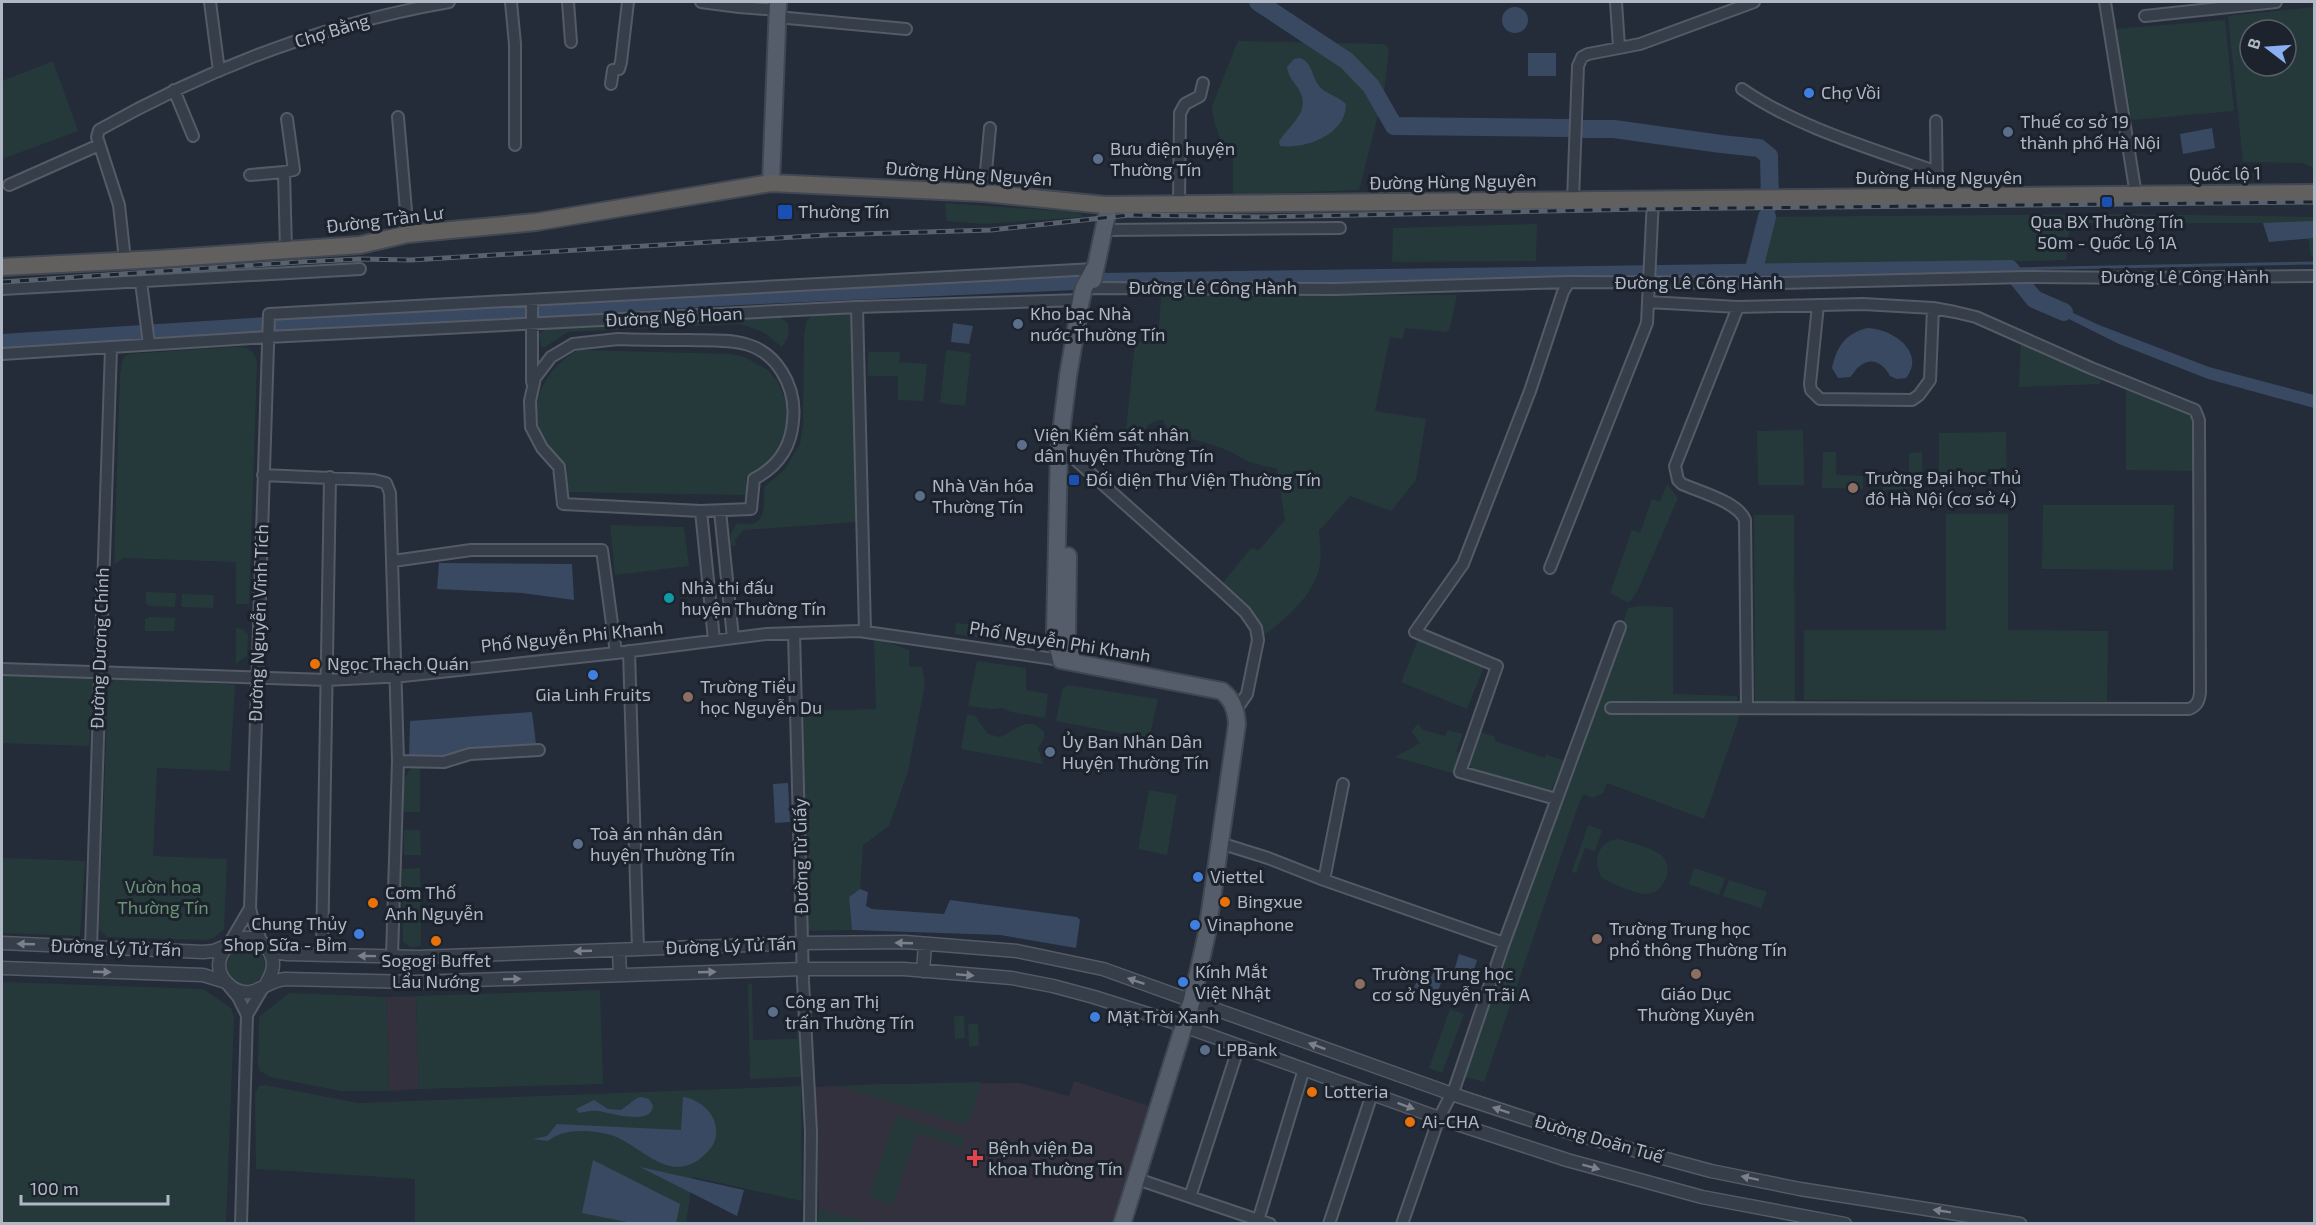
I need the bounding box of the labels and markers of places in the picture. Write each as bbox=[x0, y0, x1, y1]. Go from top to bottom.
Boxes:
place label: Chợ Vồi bbox=[1821, 81, 1881, 103]
marker: Chợ Vồi bbox=[1802, 86, 1816, 100]
place label: Thuế cơ sở 19 thành phố Hà Nội bbox=[2020, 110, 2161, 153]
marker: Thuế cơ sở 19 thành phố Hà Nội bbox=[2001, 125, 2015, 139]
place label: Bưu điện huyện Thường Tín bbox=[1110, 137, 1235, 180]
marker: Bưu điện huyện Thường Tín bbox=[1091, 152, 1105, 166]
marker: Qua BX Thường Tín 50m - Quốc Lộ 1A bbox=[2100, 195, 2114, 209]
place label: Thường Tín bbox=[798, 200, 889, 222]
marker: Thường Tín bbox=[776, 203, 794, 221]
place label: Qua BX Thường Tín 50m - Quốc Lộ 1A bbox=[2030, 210, 2184, 253]
place label: Kho bạc Nhà nước Thường Tín bbox=[1030, 302, 1166, 345]
marker: Kho bạc Nhà nước Thường Tín bbox=[1011, 317, 1025, 331]
place label: Viện Kiểm sát nhân dân huyện Thường Tín bbox=[1034, 423, 1214, 466]
marker: Viện Kiểm sát nhân dân huyện Thường Tín bbox=[1015, 438, 1029, 452]
place label: Trường Đại học Thủ đô Hà Nội (cơ sở 4) bbox=[1865, 466, 2021, 509]
place label: Đối diện Thư Viện Thường Tín bbox=[1086, 468, 1321, 490]
marker: Đối diện Thư Viện Thường Tín bbox=[1067, 473, 1081, 487]
place label: Nhà Văn hóa Thường Tín bbox=[932, 474, 1034, 517]
marker: Trường Đại học Thủ đô Hà Nội (cơ sở 4) bbox=[1846, 481, 1860, 495]
marker: Nhà Văn hóa Thường Tín bbox=[913, 489, 927, 503]
place label: Nhà thi đấu huyện Thường Tín bbox=[681, 576, 826, 619]
marker: Nhà thi đấu huyện Thường Tín bbox=[662, 591, 676, 605]
place label: Ngọc Thạch Quán bbox=[327, 652, 469, 674]
marker: Ngọc Thạch Quán bbox=[308, 657, 322, 671]
marker: Gia Linh Fruits bbox=[586, 668, 600, 682]
place label: Trường Tiểu học Nguyễn Du bbox=[700, 675, 822, 718]
place label: Gia Linh Fruits bbox=[535, 683, 651, 705]
marker: Trường Tiểu học Nguyễn Du bbox=[681, 690, 695, 704]
place label: Ủy Ban Nhân Dân Huyện Thường Tín bbox=[1062, 730, 1209, 773]
marker: Ủy Ban Nhân Dân Huyện Thường Tín bbox=[1043, 745, 1057, 759]
place label: Toà án nhân dân huyện Thường Tín bbox=[590, 822, 735, 865]
marker: Toà án nhân dân huyện Thường Tín bbox=[571, 837, 585, 851]
place label: Viettel bbox=[1210, 865, 1264, 887]
marker: Viettel bbox=[1191, 870, 1205, 884]
place label: Cơm Thố Anh Nguyễn bbox=[385, 881, 484, 924]
place label: Bingxue bbox=[1237, 890, 1303, 912]
marker: Bingxue bbox=[1218, 895, 1232, 909]
marker: Cơm Thố Anh Nguyễn bbox=[366, 896, 380, 910]
place label: Chung Thủy Shop Sữa - Bỉm bbox=[224, 912, 347, 955]
place label: Vinaphone bbox=[1207, 913, 1294, 935]
place label: Trường Trung học phổ thông Thường Tín bbox=[1609, 917, 1787, 960]
marker: Vinaphone bbox=[1188, 918, 1202, 932]
marker: Chung Thủy Shop Sữa - Bỉm bbox=[352, 927, 366, 941]
marker: Trường Trung học phổ thông Thường Tín bbox=[1590, 932, 1604, 946]
marker: Sogogi Buffet Lẩu Nướng bbox=[429, 934, 443, 948]
place label: Sogogi Buffet Lẩu Nướng bbox=[381, 949, 491, 992]
place label: Kính Mắt Việt Nhật bbox=[1195, 960, 1271, 1003]
place label: Trường Trung học cơ sở Nguyễn Trãi A bbox=[1372, 962, 1531, 1005]
marker: Giáo Dục Thường Xuyên bbox=[1689, 967, 1703, 981]
marker: Kính Mắt Việt Nhật bbox=[1176, 975, 1190, 989]
marker: Trường Trung học cơ sở Nguyễn Trãi A bbox=[1353, 977, 1367, 991]
place label: Giáo Dục Thường Xuyên bbox=[1637, 982, 1755, 1025]
place label: Công an Thị trấn Thường Tín bbox=[785, 990, 914, 1033]
marker: Công an Thị trấn Thường Tín bbox=[766, 1005, 780, 1019]
place label: Mặt Trời Xanh bbox=[1107, 1005, 1220, 1027]
marker: Mặt Trời Xanh bbox=[1088, 1010, 1102, 1024]
place label: LPBank bbox=[1217, 1038, 1278, 1060]
marker: LPBank bbox=[1198, 1043, 1212, 1057]
place label: Lotteria bbox=[1324, 1080, 1388, 1102]
marker: Lotteria bbox=[1305, 1085, 1319, 1099]
place label: Ai-CHA bbox=[1422, 1110, 1480, 1132]
marker: Ai-CHA bbox=[1403, 1115, 1417, 1129]
place label: Bệnh viện Đa khoa Thường Tín bbox=[988, 1136, 1123, 1179]
marker: Bệnh viện Đa khoa Thường Tín bbox=[966, 1149, 984, 1167]

